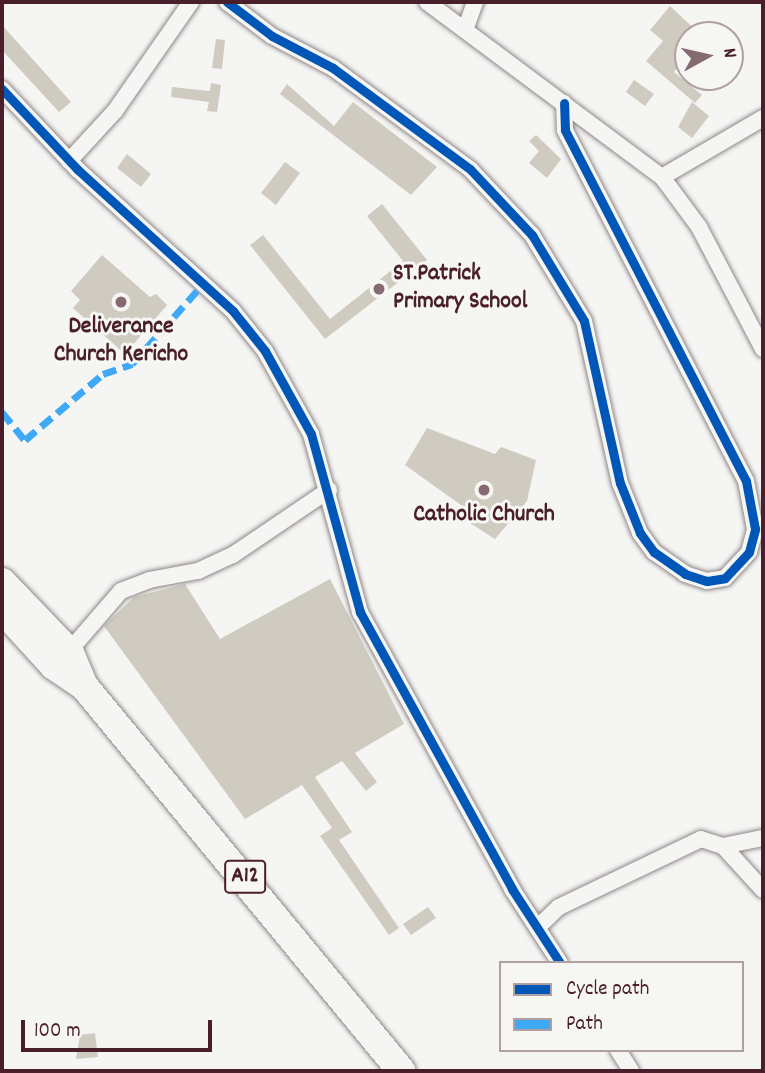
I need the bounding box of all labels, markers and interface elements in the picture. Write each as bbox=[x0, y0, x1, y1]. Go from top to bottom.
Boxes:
north arrow bbox=[674, 21, 744, 91]
text: N bbox=[714, 47, 742, 60]
place label: ST.Patrick Primary School bbox=[393, 261, 527, 317]
marker: ST.Patrick Primary School bbox=[371, 281, 387, 297]
marker: Deliverance Church Kericho bbox=[113, 294, 129, 310]
place label: Deliverance Church Kericho bbox=[54, 314, 188, 370]
marker: Catholic Church bbox=[476, 482, 492, 498]
place label: Catholic Church bbox=[413, 502, 555, 530]
road number: A12 bbox=[224, 858, 266, 897]
legend bbox=[499, 961, 744, 1052]
text: Cycle path bbox=[566, 975, 649, 1005]
scale bar bbox=[24, 1006, 215, 1050]
text: Path bbox=[566, 1010, 603, 1040]
text: 100 m bbox=[34, 1017, 81, 1047]

